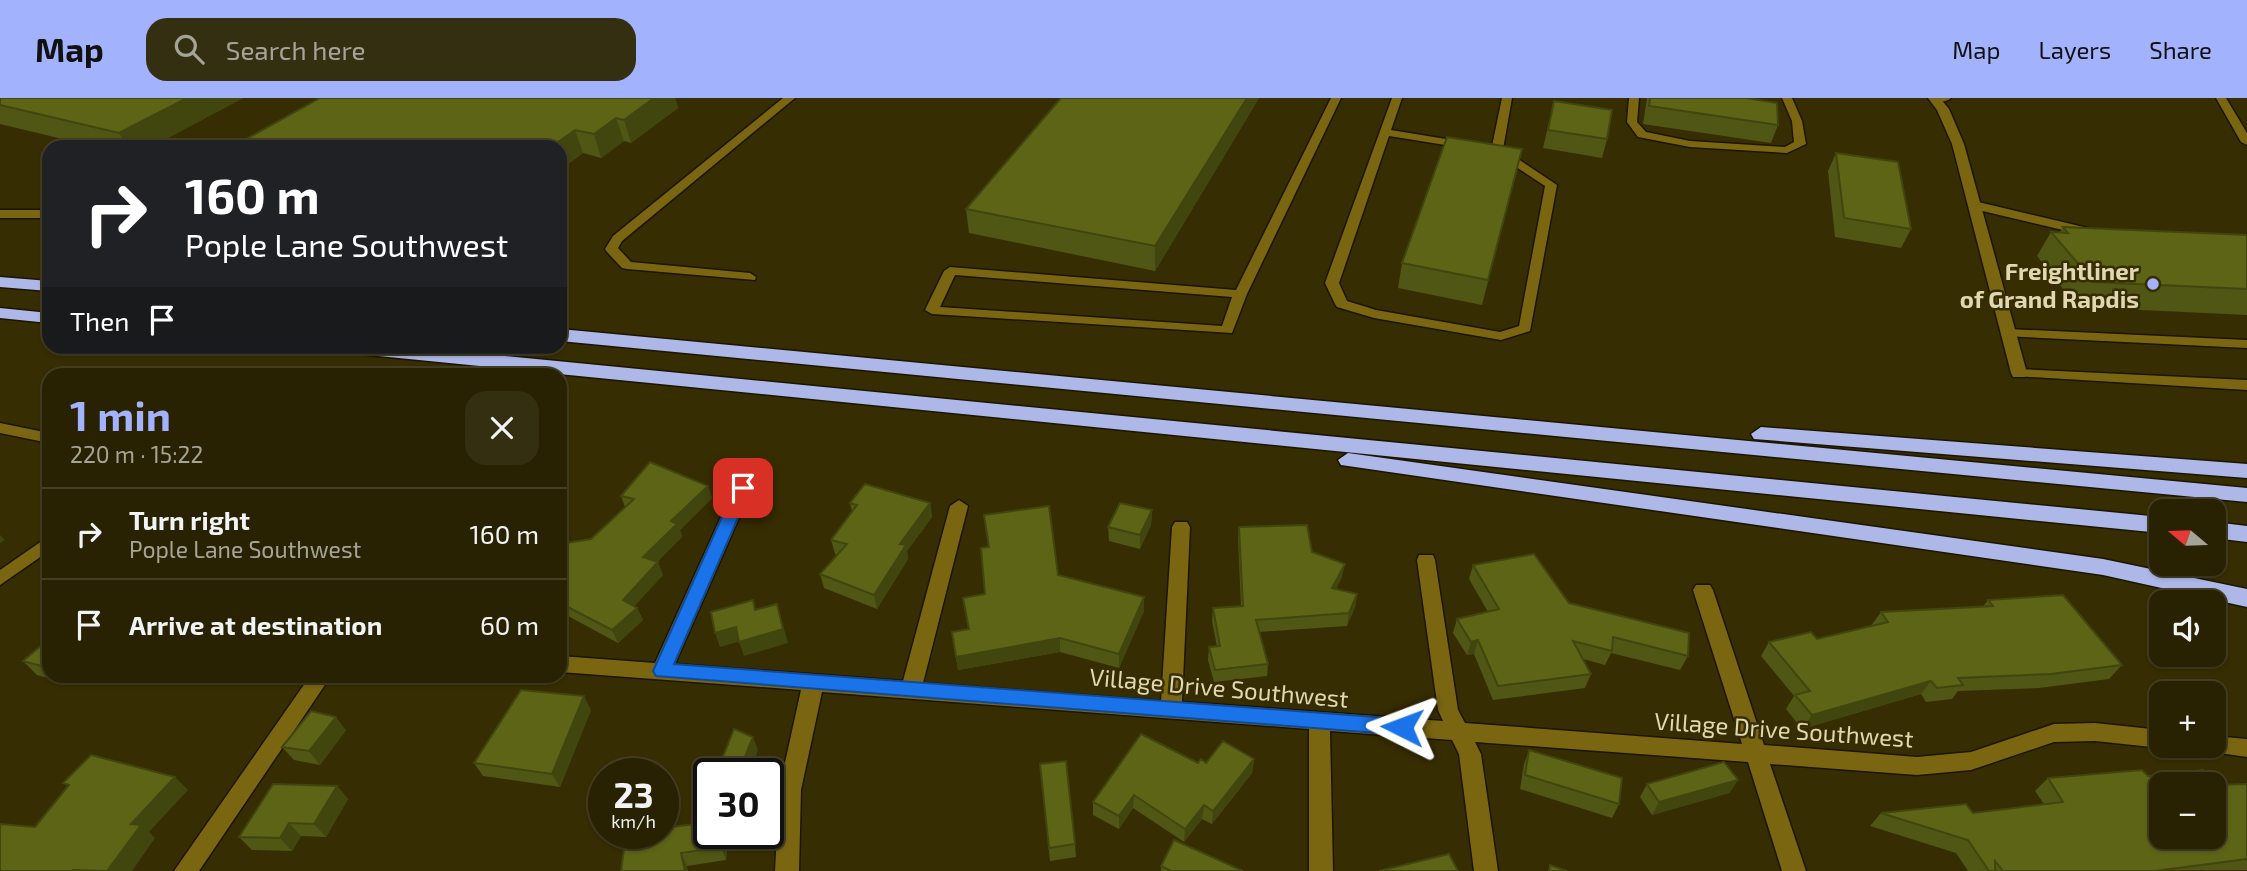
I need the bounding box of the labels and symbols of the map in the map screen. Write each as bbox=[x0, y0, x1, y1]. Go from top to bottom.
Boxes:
place label: Freightliner of Grand Rapdis bbox=[1960, 256, 2140, 313]
marker: Freightliner of Grand Rapdis bbox=[2145, 276, 2161, 292]
pin bbox=[713, 458, 773, 518]
north arrow bbox=[2149, 499, 2226, 576]
street label: Village Drive Southwest bbox=[1088, 661, 1350, 713]
position arrow bbox=[1365, 690, 1439, 764]
street label: Village Drive Southwest bbox=[1653, 705, 1915, 753]
speed limit sign: 30 bbox=[693, 758, 784, 849]

